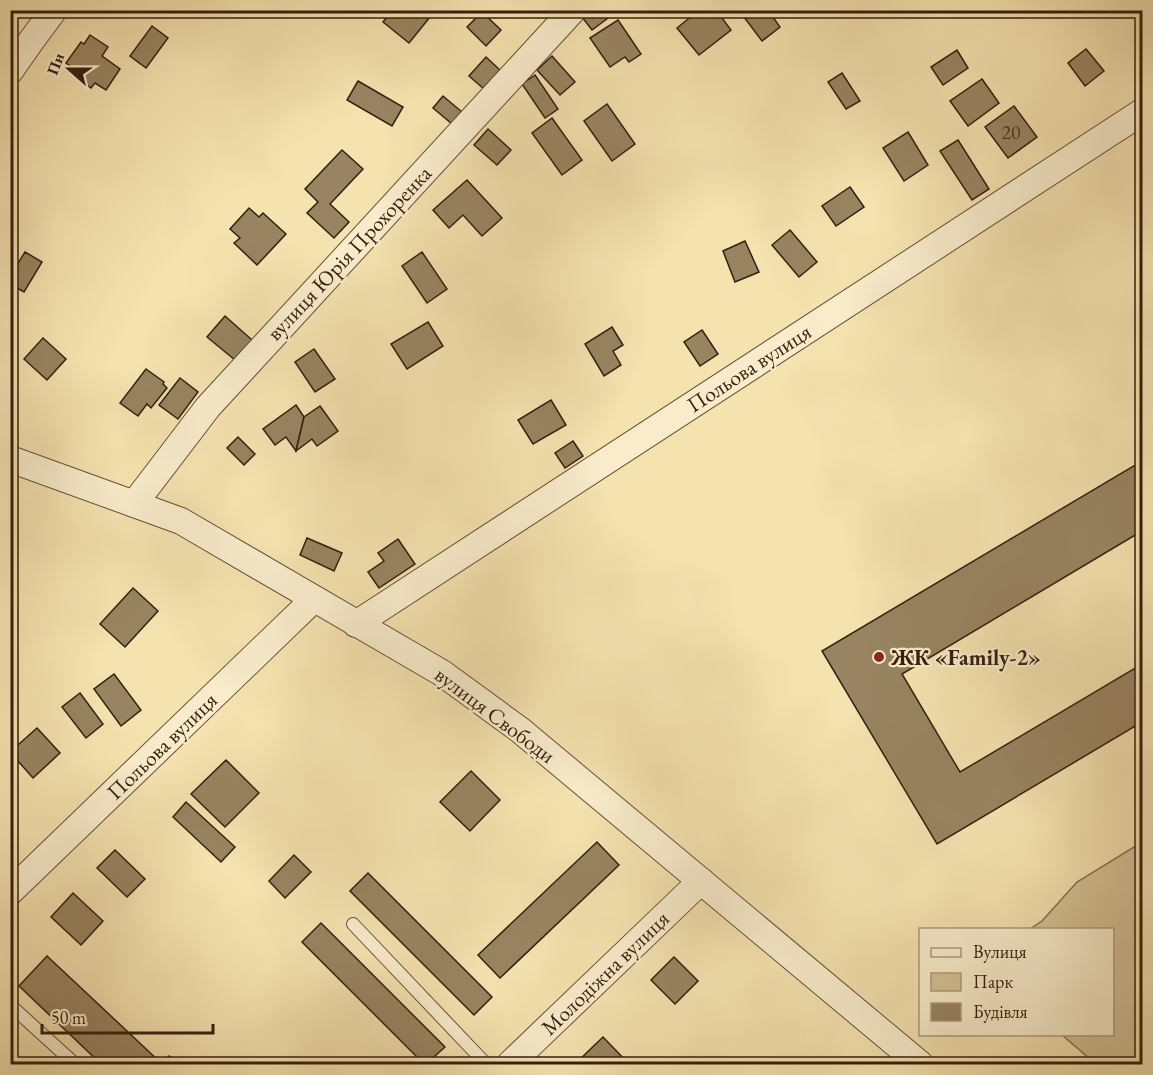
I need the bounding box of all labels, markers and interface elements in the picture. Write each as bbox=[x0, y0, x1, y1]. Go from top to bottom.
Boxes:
north arrow bbox=[39, 39, 99, 99]
text: Пн bbox=[42, 50, 69, 78]
house number: 20 bbox=[1001, 119, 1021, 145]
street label: вулиця Юрія Прохоренка bbox=[260, 159, 438, 347]
street label: Польова вулиця bbox=[681, 317, 817, 419]
place label: ЖК «Family-2» bbox=[890, 643, 1041, 672]
marker: ЖК «Family-2» bbox=[872, 650, 886, 664]
street label: вулиця Свободи bbox=[429, 660, 562, 770]
street label: Польова вулиця bbox=[101, 686, 224, 806]
street label: Молодіжна вулиця bbox=[535, 904, 675, 1042]
legend bbox=[919, 928, 1114, 1036]
text: Вулиця bbox=[973, 940, 1026, 963]
text: Парк bbox=[973, 970, 1013, 993]
scale bar bbox=[42, 997, 213, 1035]
text: Будівля bbox=[973, 1000, 1028, 1023]
text: 50 m bbox=[51, 1006, 86, 1029]

